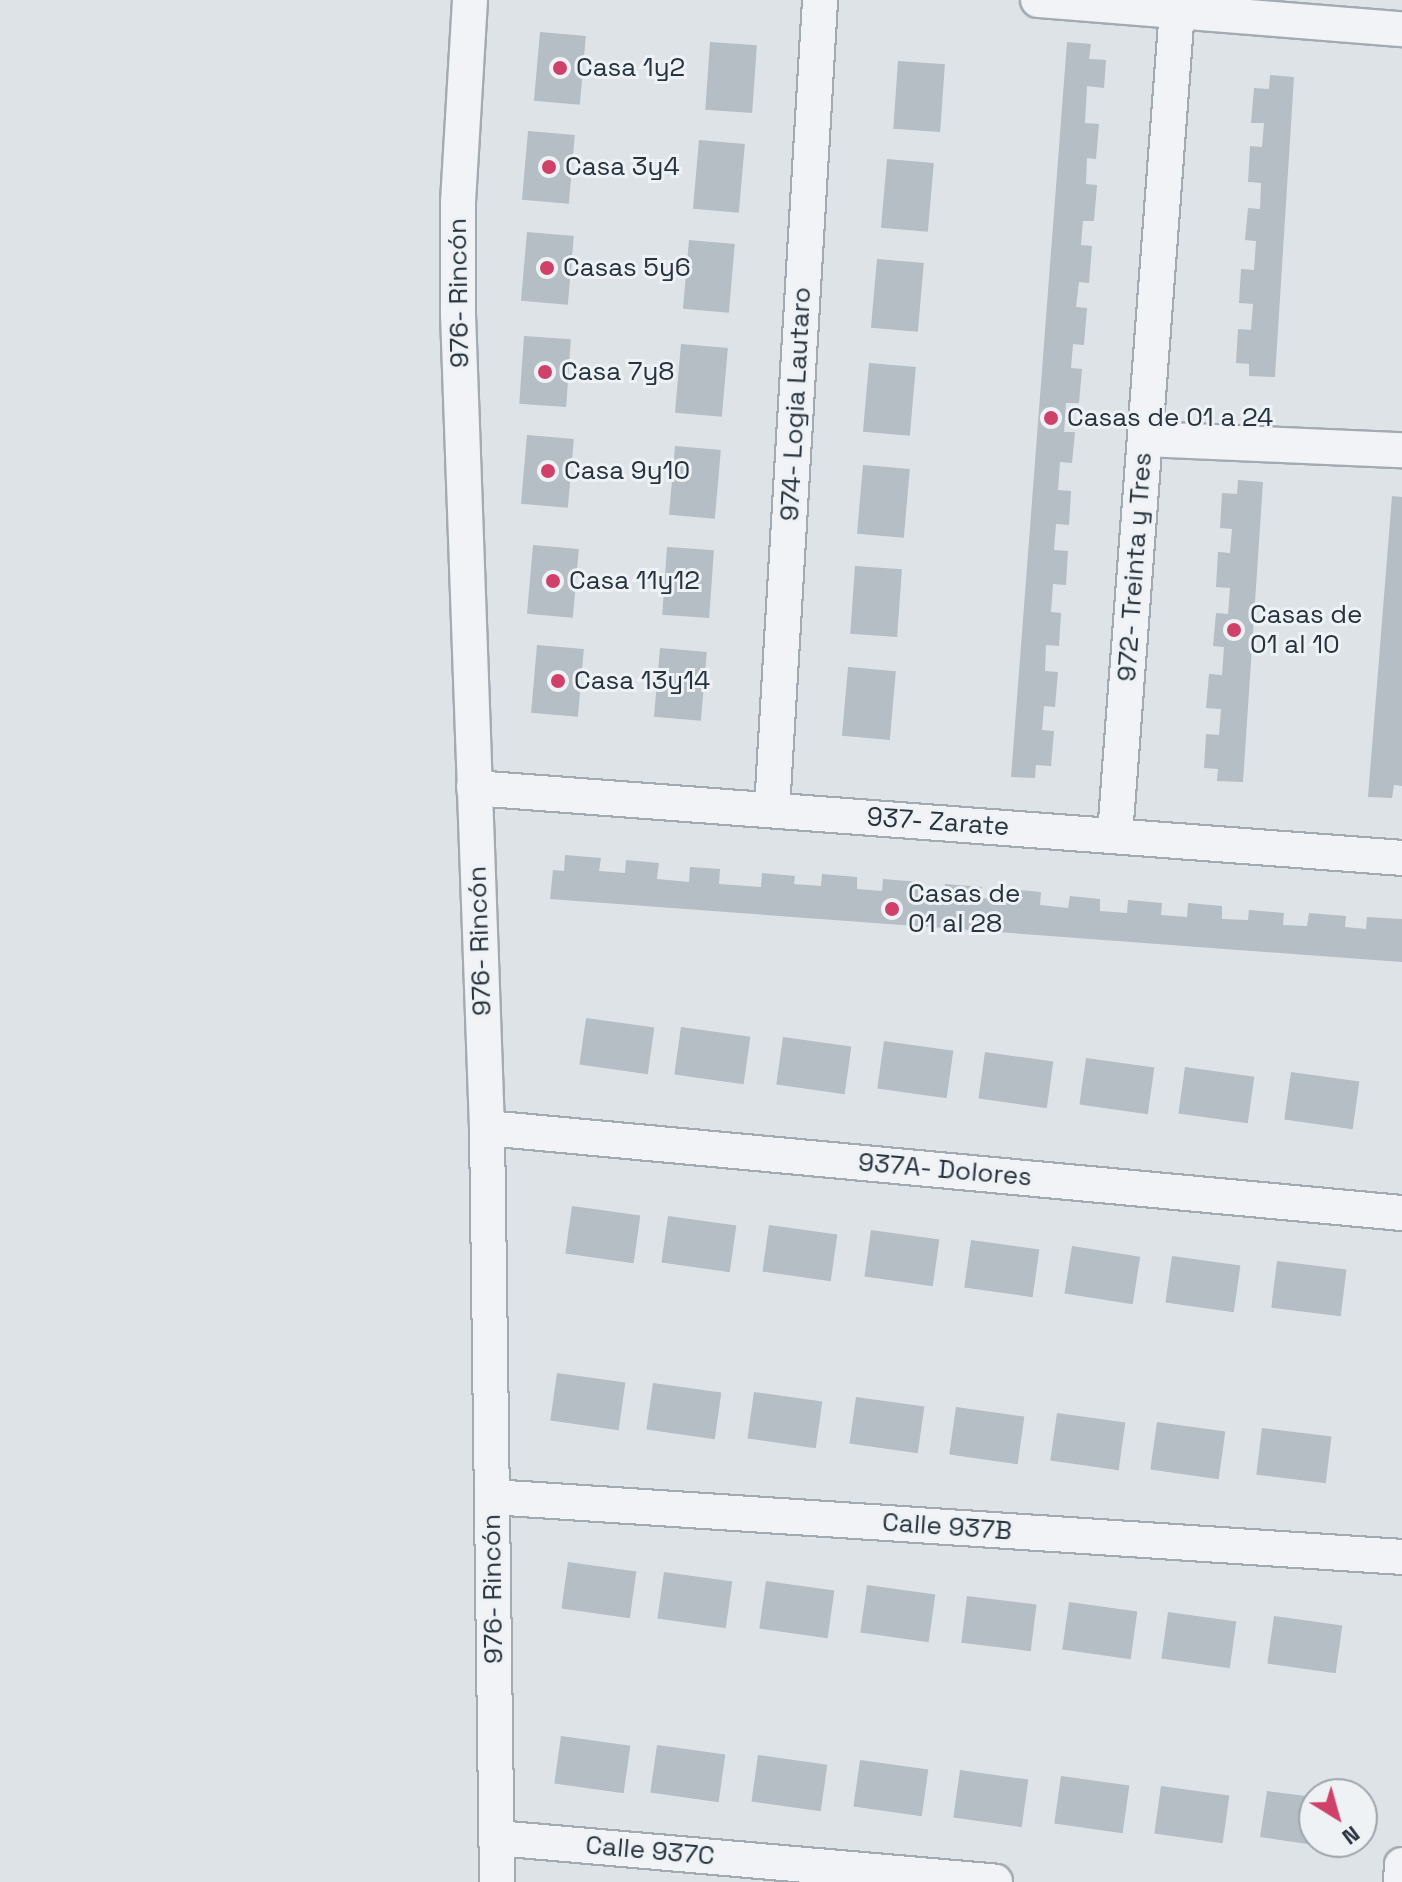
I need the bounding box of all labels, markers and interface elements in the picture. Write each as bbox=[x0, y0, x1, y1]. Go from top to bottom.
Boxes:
place label: Casa 1y2 bbox=[576, 52, 685, 84]
marker: Casa 1y2 bbox=[551, 59, 569, 77]
place label: Casa 3y4 bbox=[565, 151, 680, 183]
marker: Casa 3y4 bbox=[540, 158, 558, 176]
street label: 976- Rincón bbox=[442, 217, 476, 369]
place label: Casas 5y6 bbox=[563, 252, 691, 284]
marker: Casas 5y6 bbox=[538, 259, 556, 277]
street label: 974- Logia Lautaro bbox=[774, 286, 818, 522]
place label: Casa 7y8 bbox=[561, 356, 675, 388]
marker: Casa 7y8 bbox=[536, 363, 554, 381]
place label: Casas de 01 a 24 bbox=[1067, 402, 1273, 434]
marker: Casas de 01 a 24 bbox=[1042, 409, 1060, 427]
street label: 972- Treinta y Tres bbox=[1111, 450, 1159, 684]
place label: Casa 9y10 bbox=[564, 455, 690, 487]
marker: Casa 9y10 bbox=[539, 462, 557, 480]
place label: Casa 11y12 bbox=[569, 565, 700, 597]
marker: Casa 11y12 bbox=[544, 572, 562, 590]
place label: Casas de 01 al 10 bbox=[1250, 599, 1363, 660]
marker: Casas de 01 al 10 bbox=[1225, 621, 1243, 639]
place label: Casa 13y14 bbox=[574, 665, 710, 697]
marker: Casa 13y14 bbox=[549, 672, 567, 690]
street label: 937- Zarate bbox=[865, 801, 1011, 843]
street label: 976- Rincón bbox=[462, 865, 498, 1017]
place label: Casas de 01 al 28 bbox=[908, 878, 1021, 940]
marker: Casas de 01 al 28 bbox=[883, 900, 901, 918]
street label: 937A- Dolores bbox=[856, 1147, 1034, 1193]
street label: Calle 937B bbox=[881, 1507, 1013, 1547]
street label: 976- Rincón bbox=[476, 1513, 510, 1665]
north arrow bbox=[1298, 1778, 1378, 1858]
text: N bbox=[1337, 1820, 1366, 1851]
street label: Calle 937C bbox=[584, 1830, 716, 1872]

